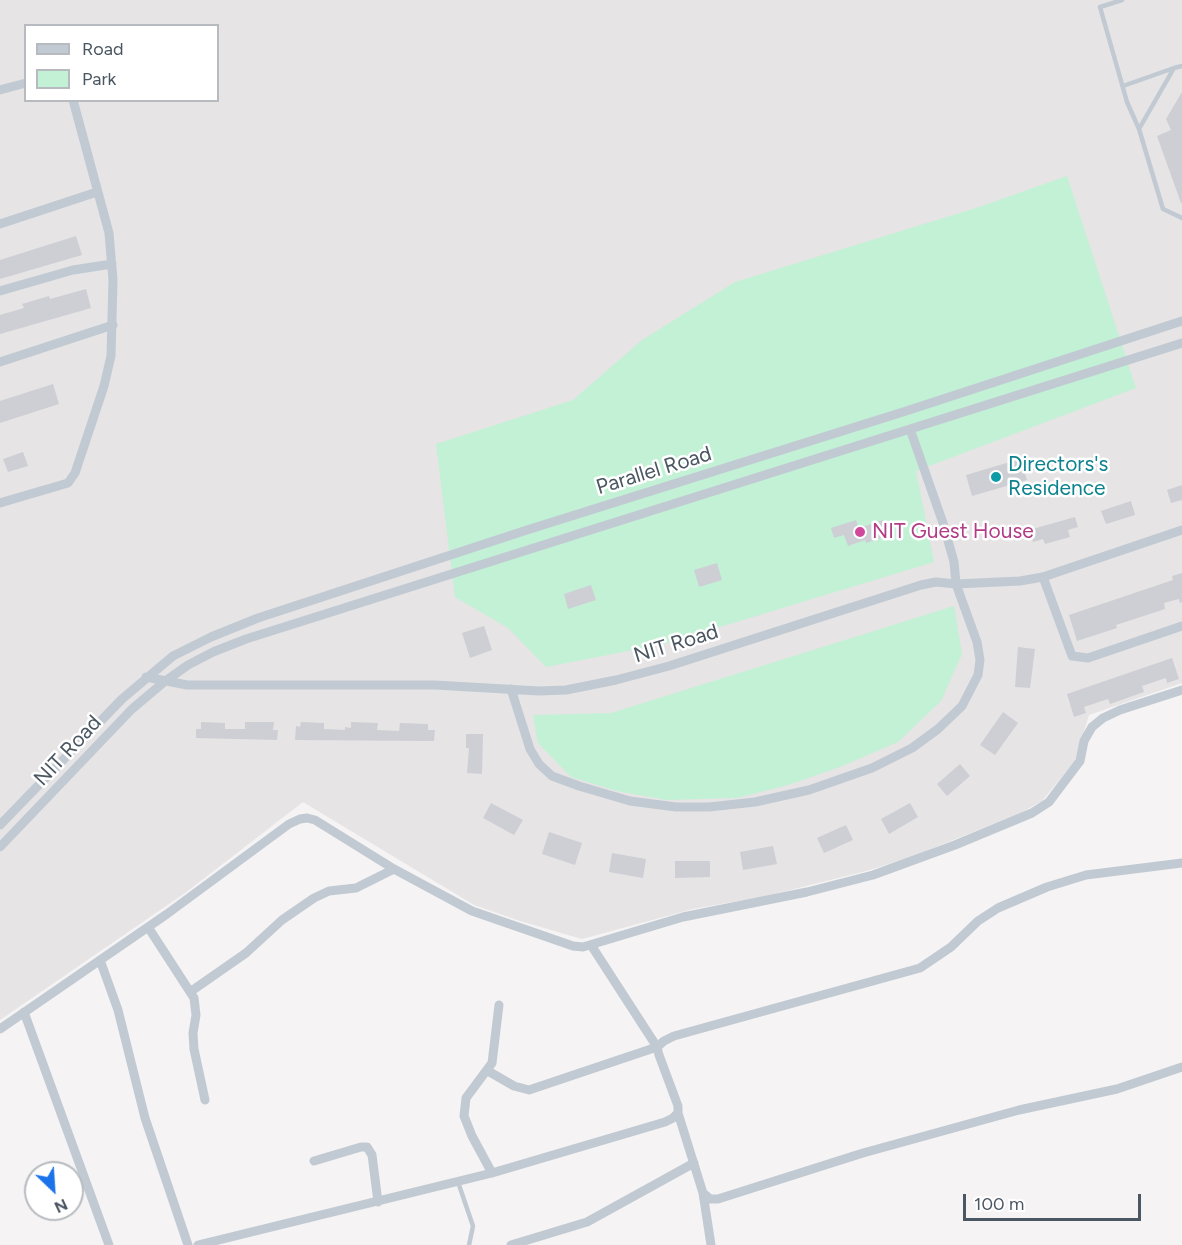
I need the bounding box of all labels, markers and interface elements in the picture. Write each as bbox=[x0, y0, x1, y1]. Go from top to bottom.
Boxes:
legend bbox=[24, 24, 219, 102]
text: Road bbox=[82, 38, 123, 60]
text: Park bbox=[82, 68, 116, 90]
street label: Parallel Road bbox=[593, 442, 715, 500]
place label: Directors's Residence bbox=[1008, 452, 1108, 502]
marker: Directors's Residence bbox=[989, 470, 1003, 484]
place label: NIT Guest House bbox=[872, 519, 1034, 545]
marker: NIT Guest House bbox=[853, 525, 867, 539]
street label: NIT Road bbox=[631, 619, 721, 669]
street label: NIT Road bbox=[29, 711, 107, 791]
north arrow bbox=[24, 1161, 84, 1221]
scale bar bbox=[966, 1182, 1144, 1220]
text: 100 m bbox=[974, 1193, 1024, 1215]
text: N bbox=[51, 1195, 71, 1217]

